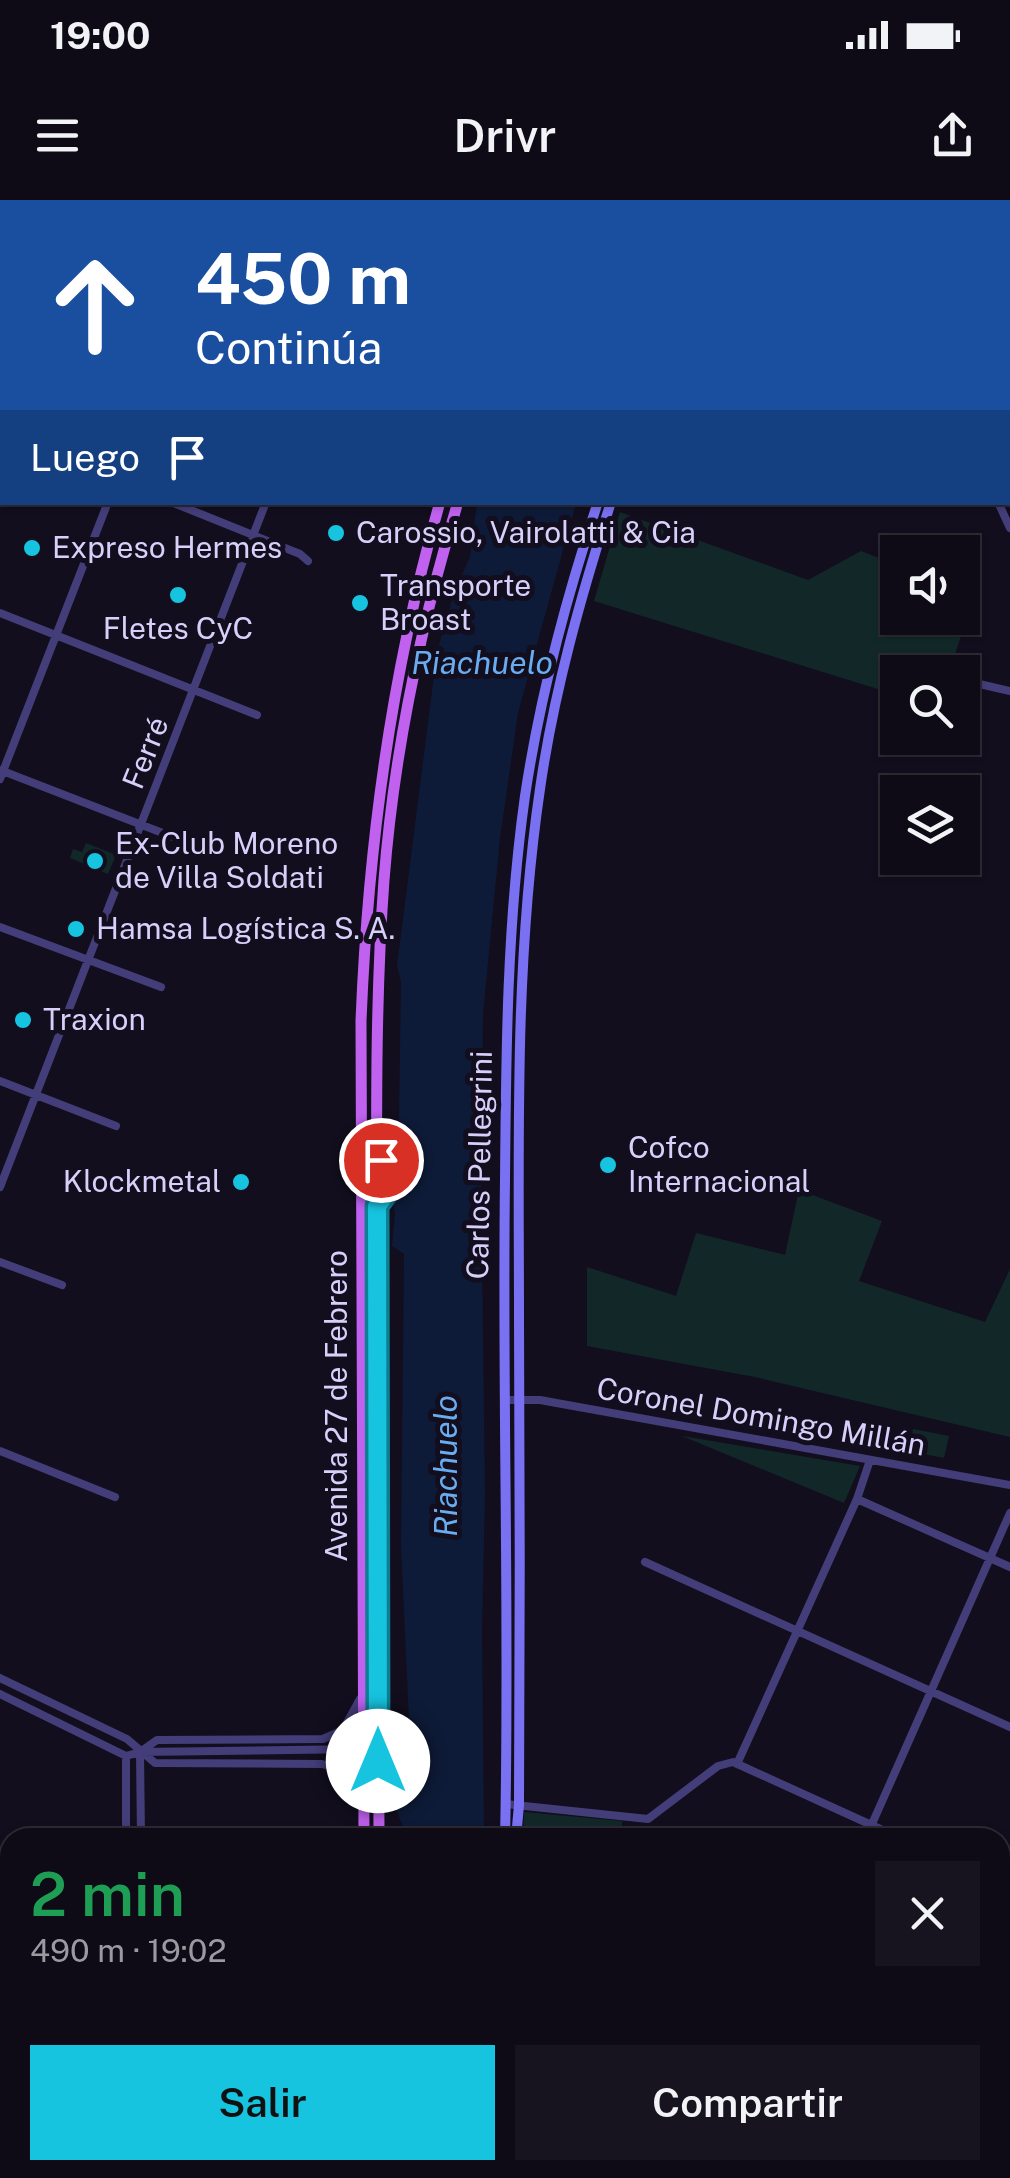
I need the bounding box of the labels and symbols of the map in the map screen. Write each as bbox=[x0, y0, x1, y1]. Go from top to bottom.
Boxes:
place label: Carossio, Vairolatti & Cia bbox=[356, 514, 696, 550]
marker: Carossio, Vairolatti & Cia bbox=[325, 522, 347, 544]
place label: Expreso Hermes bbox=[52, 529, 282, 565]
marker: Expreso Hermes bbox=[21, 537, 43, 559]
place label: Transporte Broast bbox=[380, 567, 531, 637]
marker: Fletes CyC bbox=[167, 584, 189, 606]
marker: Transporte Broast bbox=[349, 592, 371, 614]
place label: Fletes CyC bbox=[103, 610, 253, 646]
water label: Riachuelo bbox=[411, 644, 553, 681]
street label: Ferré bbox=[114, 711, 176, 794]
place label: Ex-Club Moreno de Villa Soldati bbox=[115, 825, 338, 895]
marker: Ex-Club Moreno de Villa Soldati bbox=[84, 850, 106, 872]
place label: Hamsa Logística S. A. bbox=[96, 910, 395, 946]
marker: Hamsa Logística S. A. bbox=[65, 918, 87, 940]
place label: Traxion bbox=[43, 1001, 146, 1037]
marker: Traxion bbox=[12, 1009, 34, 1031]
street label: Carlos Pellegrini bbox=[459, 1050, 499, 1280]
pin bbox=[339, 1118, 424, 1203]
place label: Cofco Internacional bbox=[628, 1129, 810, 1199]
marker: Cofco Internacional bbox=[597, 1154, 619, 1176]
place label: Klockmetal bbox=[63, 1163, 221, 1199]
marker: Klockmetal bbox=[230, 1171, 252, 1193]
street label: Avenida 27 de Febrero bbox=[318, 1250, 354, 1562]
street label: Coronel Domingo Millán bbox=[594, 1369, 928, 1463]
water label: Riachuelo bbox=[427, 1395, 464, 1537]
position arrow bbox=[326, 1709, 430, 1813]

